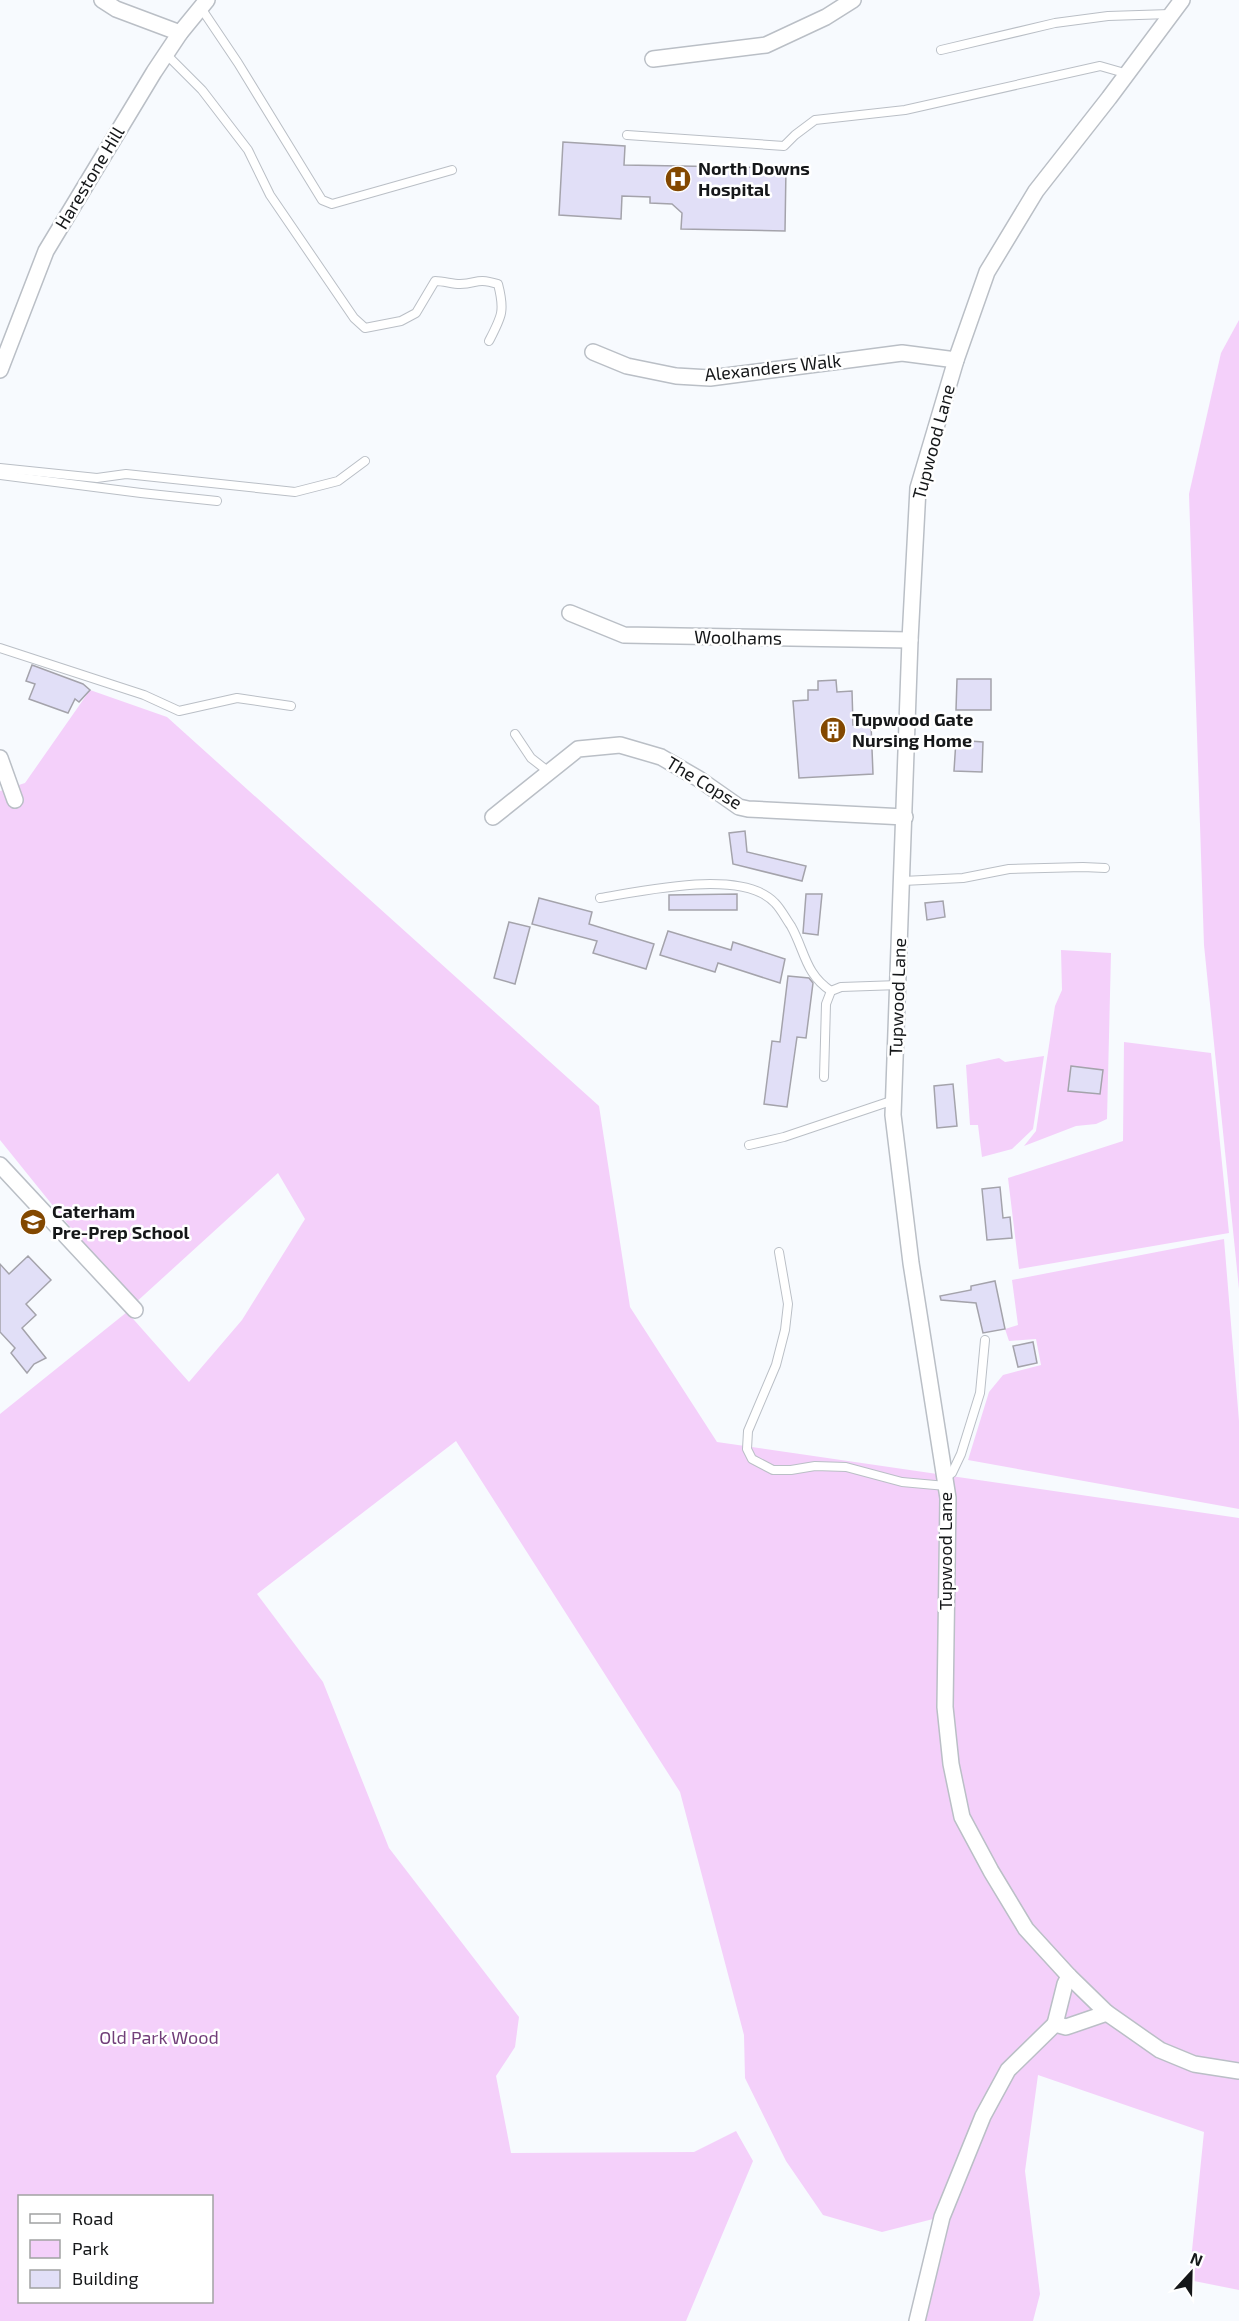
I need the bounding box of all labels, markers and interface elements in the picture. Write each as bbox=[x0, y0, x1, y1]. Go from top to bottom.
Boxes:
street label: Harestone Hill bbox=[50, 122, 129, 233]
place label: North Downs Hospital bbox=[698, 157, 810, 200]
hospital icon: North Downs Hospital bbox=[663, 164, 693, 194]
street label: Alexanders Walk bbox=[703, 349, 842, 385]
street label: Tupwood Lane bbox=[907, 382, 959, 502]
street label: Woolhams bbox=[694, 625, 782, 649]
place label: Tupwood Gate Nursing Home bbox=[852, 708, 973, 751]
building icon: Tupwood Gate Nursing Home bbox=[818, 715, 848, 745]
street label: The Copse bbox=[663, 751, 746, 813]
street label: Tupwood Lane bbox=[884, 937, 910, 1056]
place label: Caterham Pre-Prep School bbox=[52, 1200, 190, 1243]
school or university icon: Caterham Pre-Prep School bbox=[18, 1207, 48, 1237]
street label: Tupwood Lane bbox=[934, 1492, 956, 1610]
park label: Old Park Wood bbox=[99, 2026, 219, 2048]
legend bbox=[18, 2195, 213, 2303]
text: Road bbox=[72, 2207, 113, 2229]
text: Park bbox=[72, 2237, 109, 2259]
north arrow bbox=[1161, 2243, 1221, 2303]
text: N bbox=[1188, 2248, 1206, 2270]
text: Building bbox=[72, 2267, 139, 2289]

